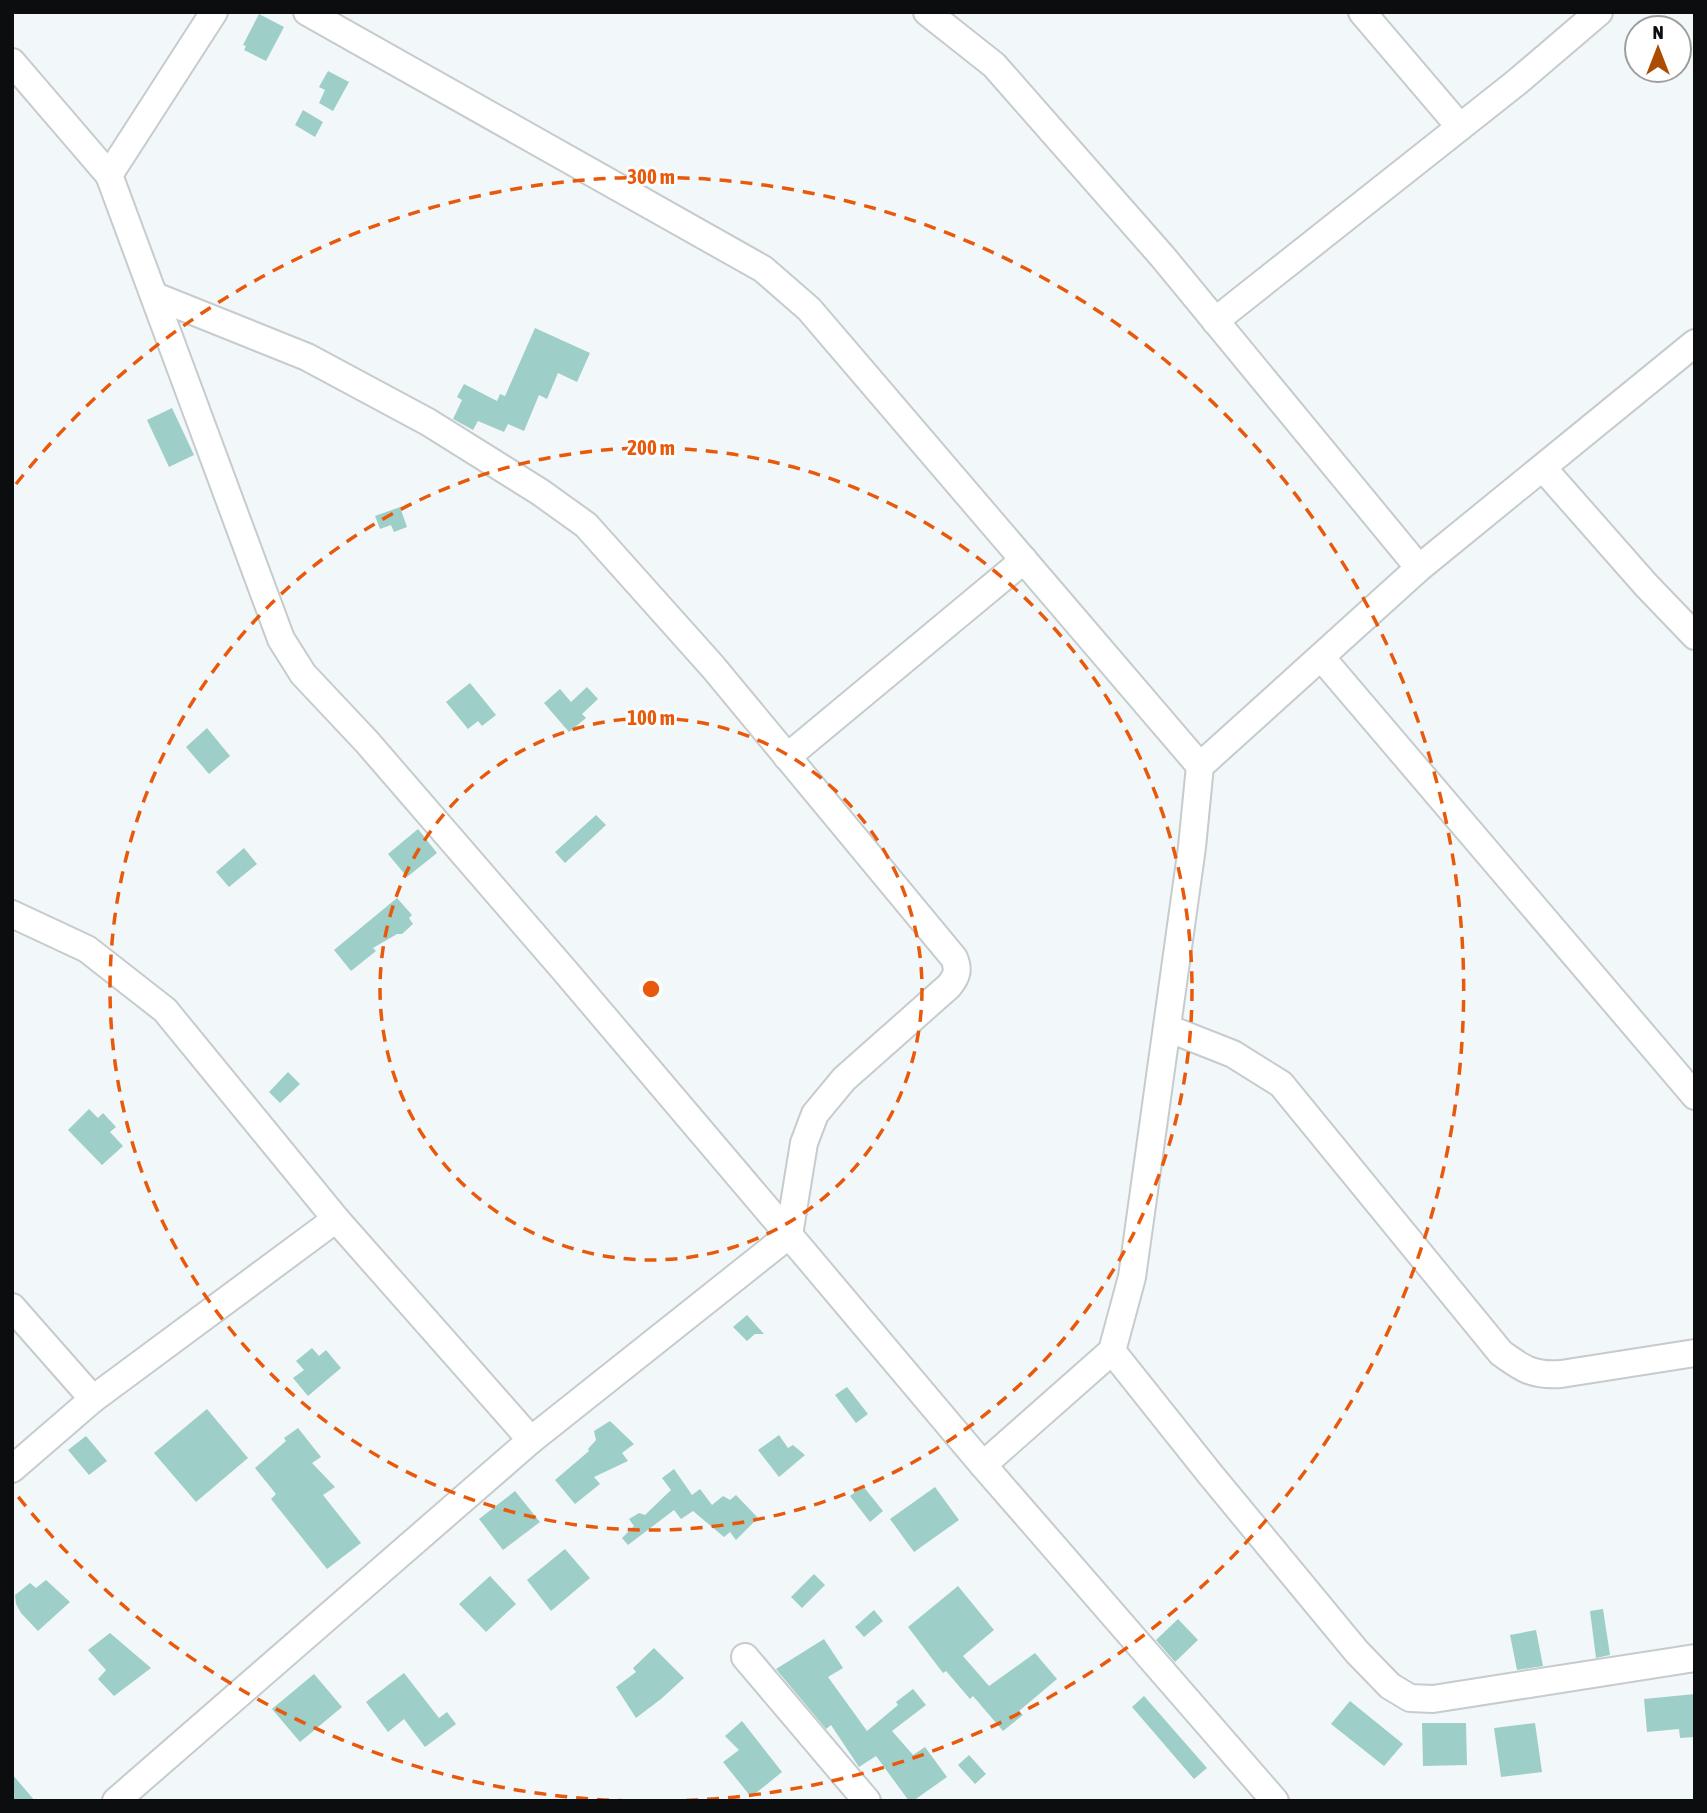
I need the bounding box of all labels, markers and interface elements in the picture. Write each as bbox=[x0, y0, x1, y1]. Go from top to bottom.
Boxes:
north arrow bbox=[1623, 14, 1693, 84]
text: N bbox=[1652, 21, 1664, 43]
text: 300 m bbox=[627, 164, 675, 188]
text: 200 m bbox=[627, 435, 675, 459]
text: 100 m bbox=[627, 705, 675, 729]
centre of rings bbox=[639, 977, 663, 1001]

